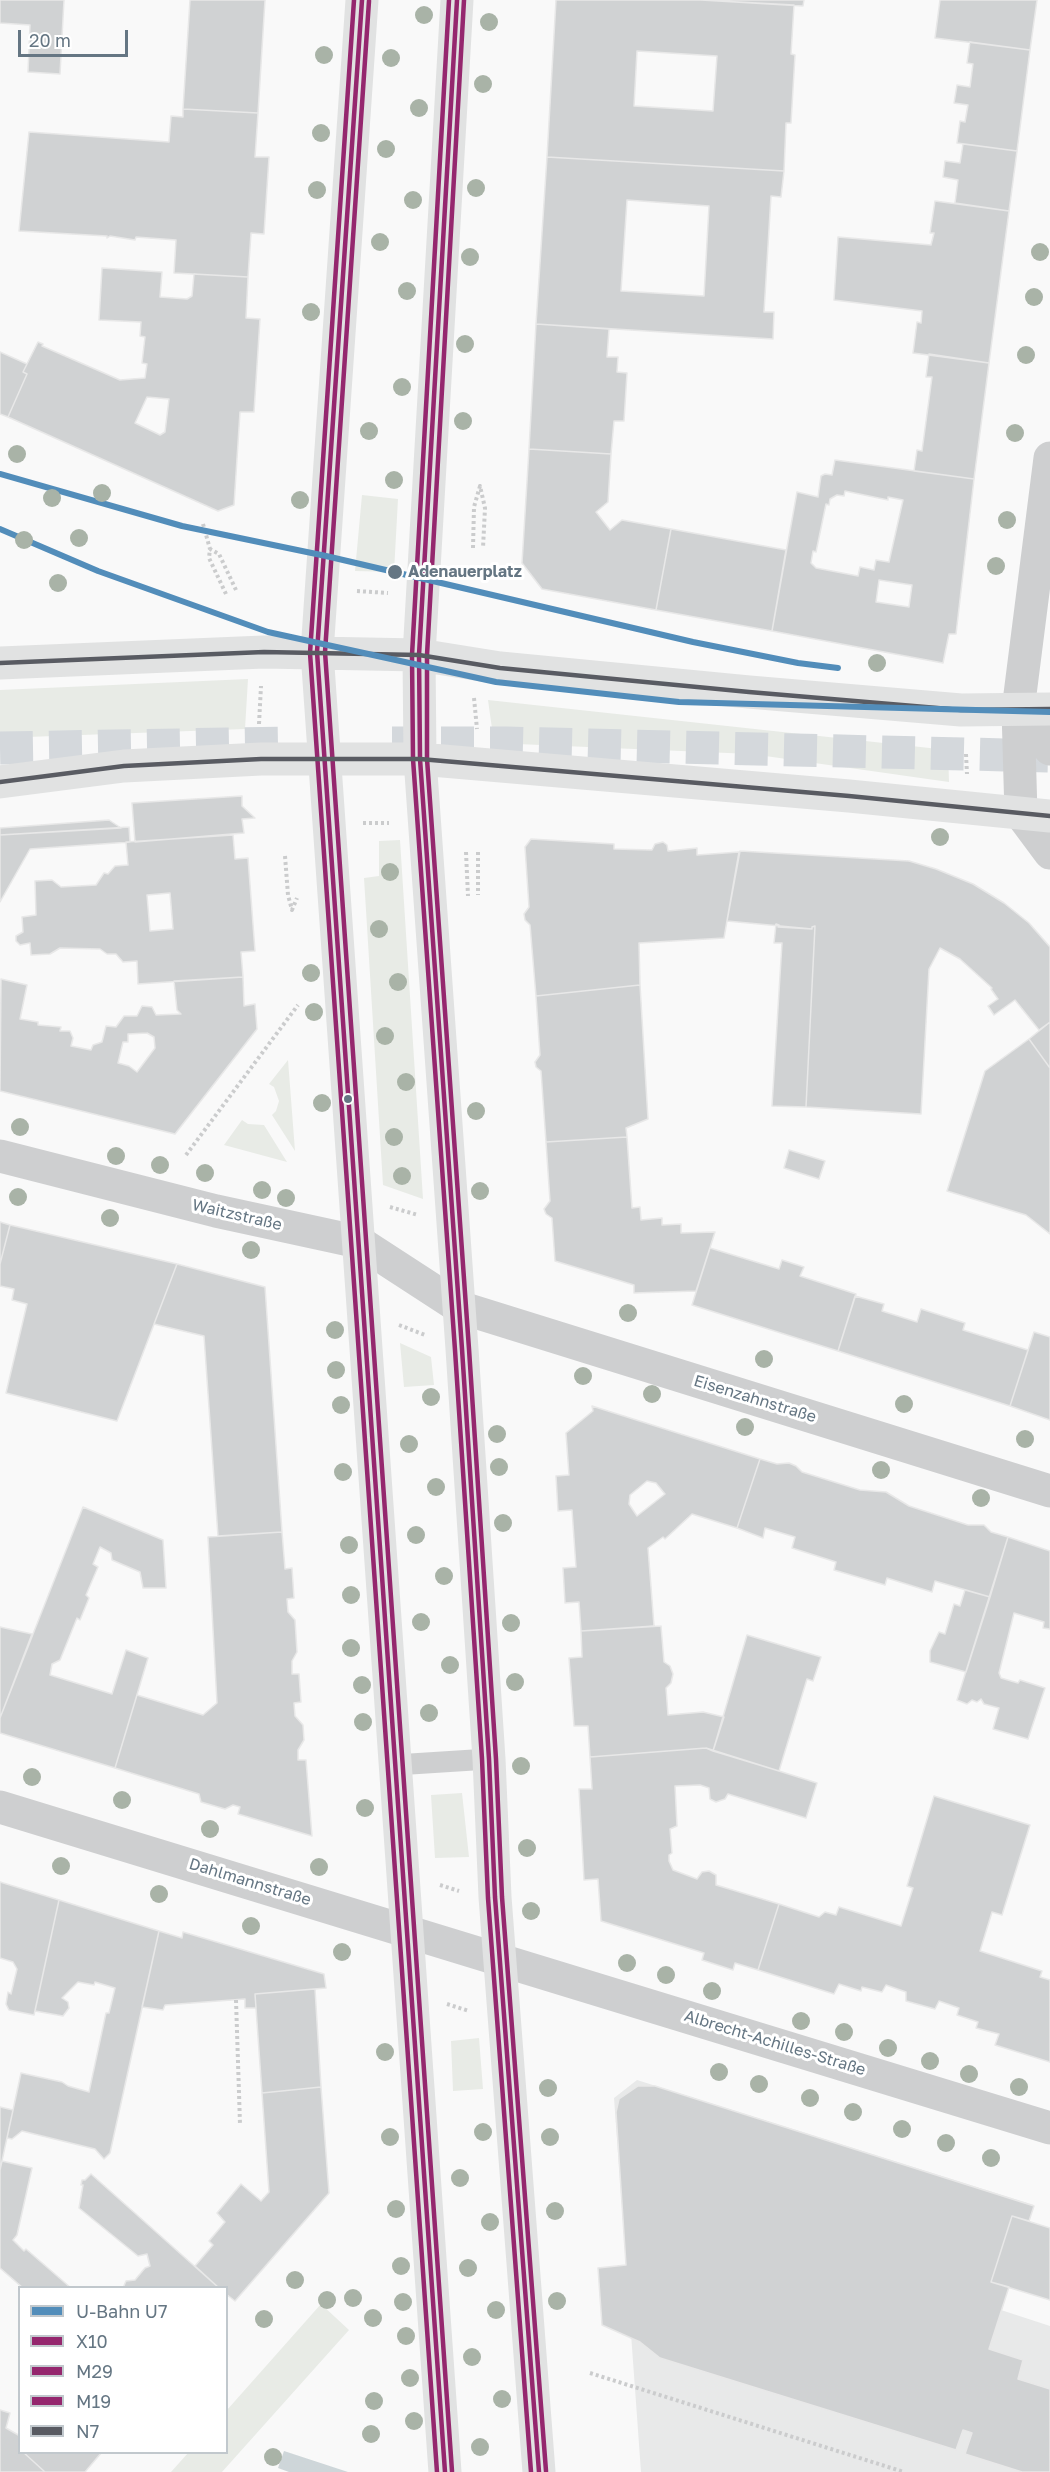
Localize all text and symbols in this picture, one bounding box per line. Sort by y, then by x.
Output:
scale bar [21,18,130,56]
text: 20 m [29,29,71,51]
place label: Adenauerplatz [408,562,522,582]
marker: Adenauerplatz [386,563,404,581]
unlabelled marker [342,1093,354,1105]
street label: Waitzstraße [190,1195,284,1235]
street label: Eisenzahnstraße [691,1371,819,1427]
street label: Dahlmannstraße [187,1854,313,1910]
street label: Albrecht-Achilles-Straße [682,2006,868,2080]
legend [18,2286,228,2454]
text: U-Bahn U7 [76,2300,168,2322]
text: X10 [76,2330,108,2352]
text: M29 [76,2360,113,2382]
text: M19 [76,2390,111,2412]
text: N7 [76,2420,99,2442]

